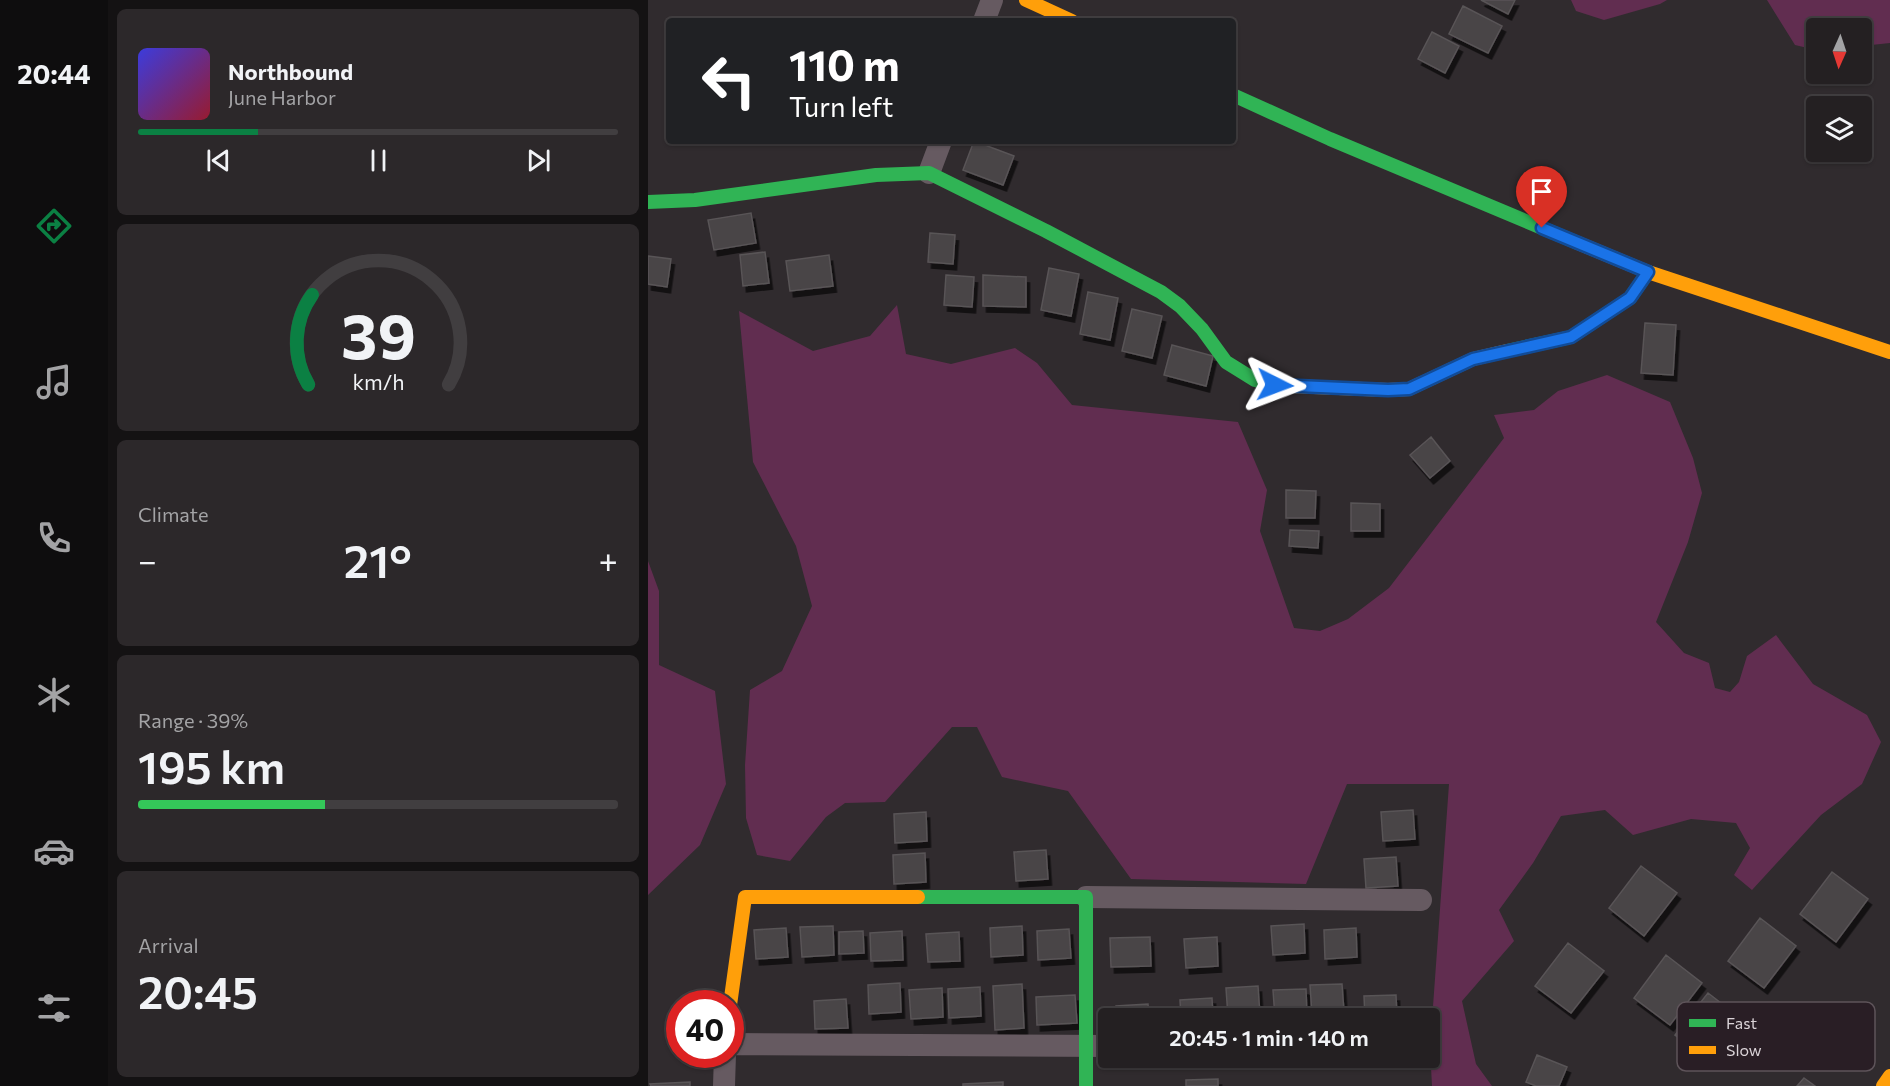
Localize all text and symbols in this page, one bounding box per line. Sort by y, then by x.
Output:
north arrow [1806,18,1872,84]
map controls [1806,18,1872,162]
text: 110 m [789,38,900,90]
icon: left [690,42,768,120]
text: 20:44 [17,57,91,90]
text: Northbound [228,58,353,85]
text: June Harbor [228,85,336,109]
text: Turn left [789,90,893,123]
button: layers [1806,96,1872,162]
icon: previous [202,144,235,177]
icon: pause [362,144,395,177]
icon: next [522,144,555,177]
pin [1516,166,1567,228]
icon: arrive [1525,175,1558,208]
icon: directions [33,205,75,247]
text: 39 [341,296,415,372]
position arrow [1243,353,1307,417]
icon: music [33,361,75,403]
text: km/h [352,368,404,394]
text: Climate [138,502,208,526]
icon: phone [33,517,75,559]
text: 21° [344,532,412,587]
text: − [138,539,157,580]
text: + [599,539,618,580]
icon: climate [33,674,75,716]
text: Range · 39% [138,708,248,732]
text: 195 km [138,738,285,793]
icon: car [33,830,75,872]
text: Arrival [138,933,199,957]
text: 20:45 [138,963,258,1018]
icon: filters [33,987,75,1029]
speed limit sign: 40 [666,990,744,1068]
legend [1677,1002,1875,1071]
text: Fast [1726,1013,1757,1032]
text: 20:45 · 1 min · 140 m [1169,1024,1369,1051]
text: Slow [1726,1040,1762,1059]

